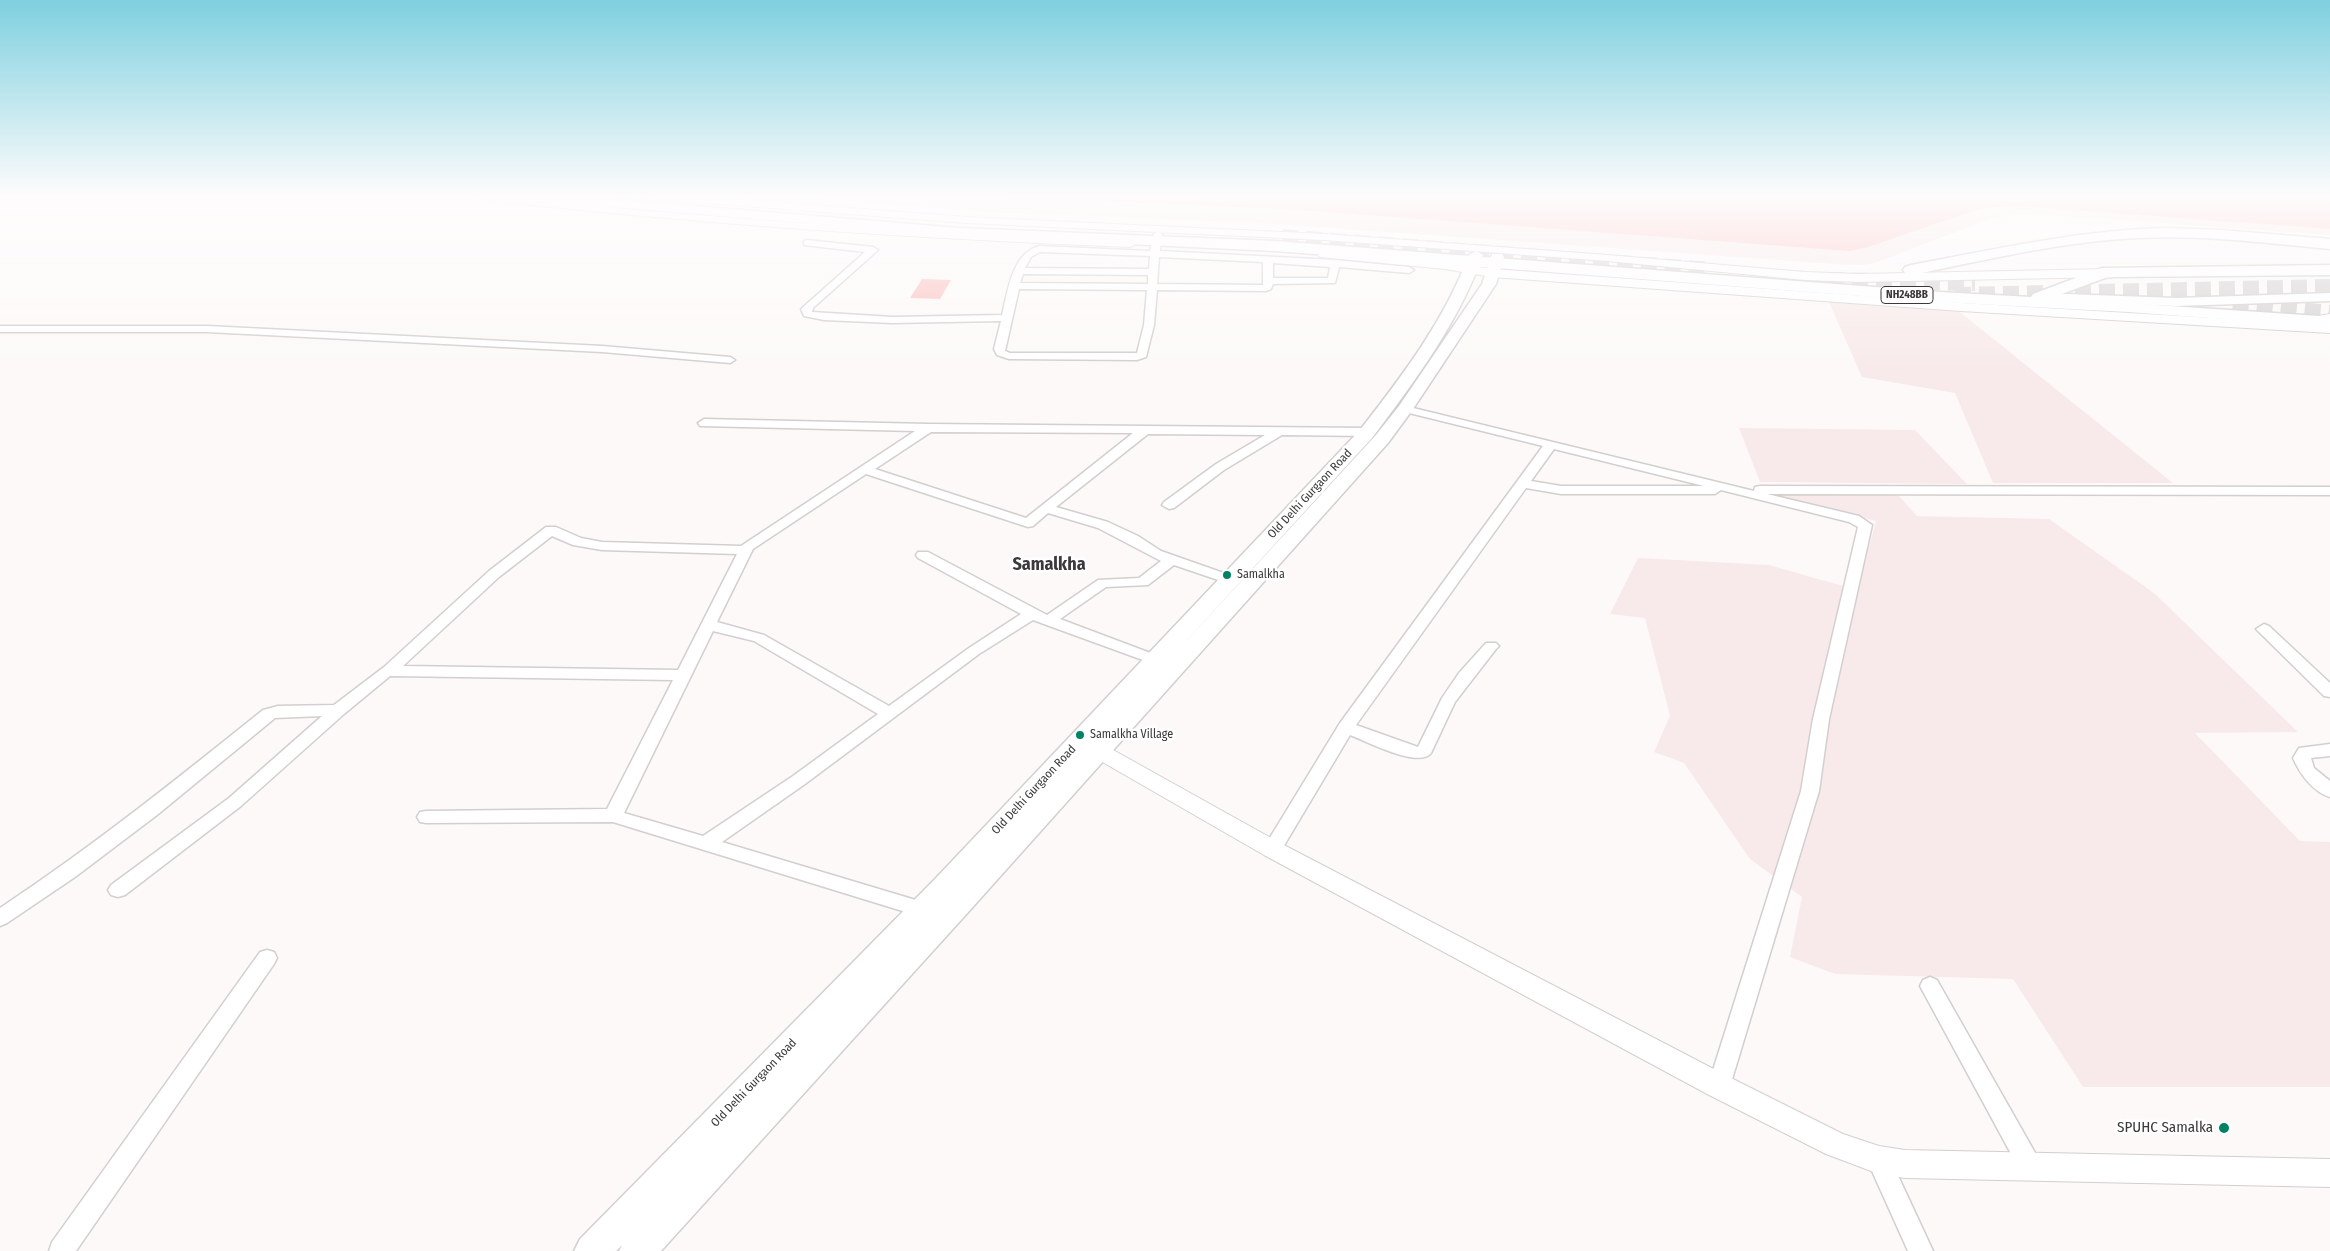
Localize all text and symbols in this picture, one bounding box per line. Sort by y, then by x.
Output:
road number: NH248BB [1881,286,1933,304]
street label: Old Delhi Gurgaon Road [1265,446,1355,542]
district label: Samalkha [1012,554,1086,576]
place label: Samalkha [1237,568,1285,582]
marker: Samalkha [1221,569,1233,581]
place label: Samalkha Village [1090,728,1173,742]
marker: Samalkha Village [1074,729,1086,741]
street label: Old Delhi Gurgaon Road [989,742,1079,838]
street label: Old Delhi Gurgaon Road [708,1036,800,1130]
place label: SPUHC Samalka [2117,1119,2213,1137]
marker: SPUHC Samalka [2217,1121,2231,1135]

